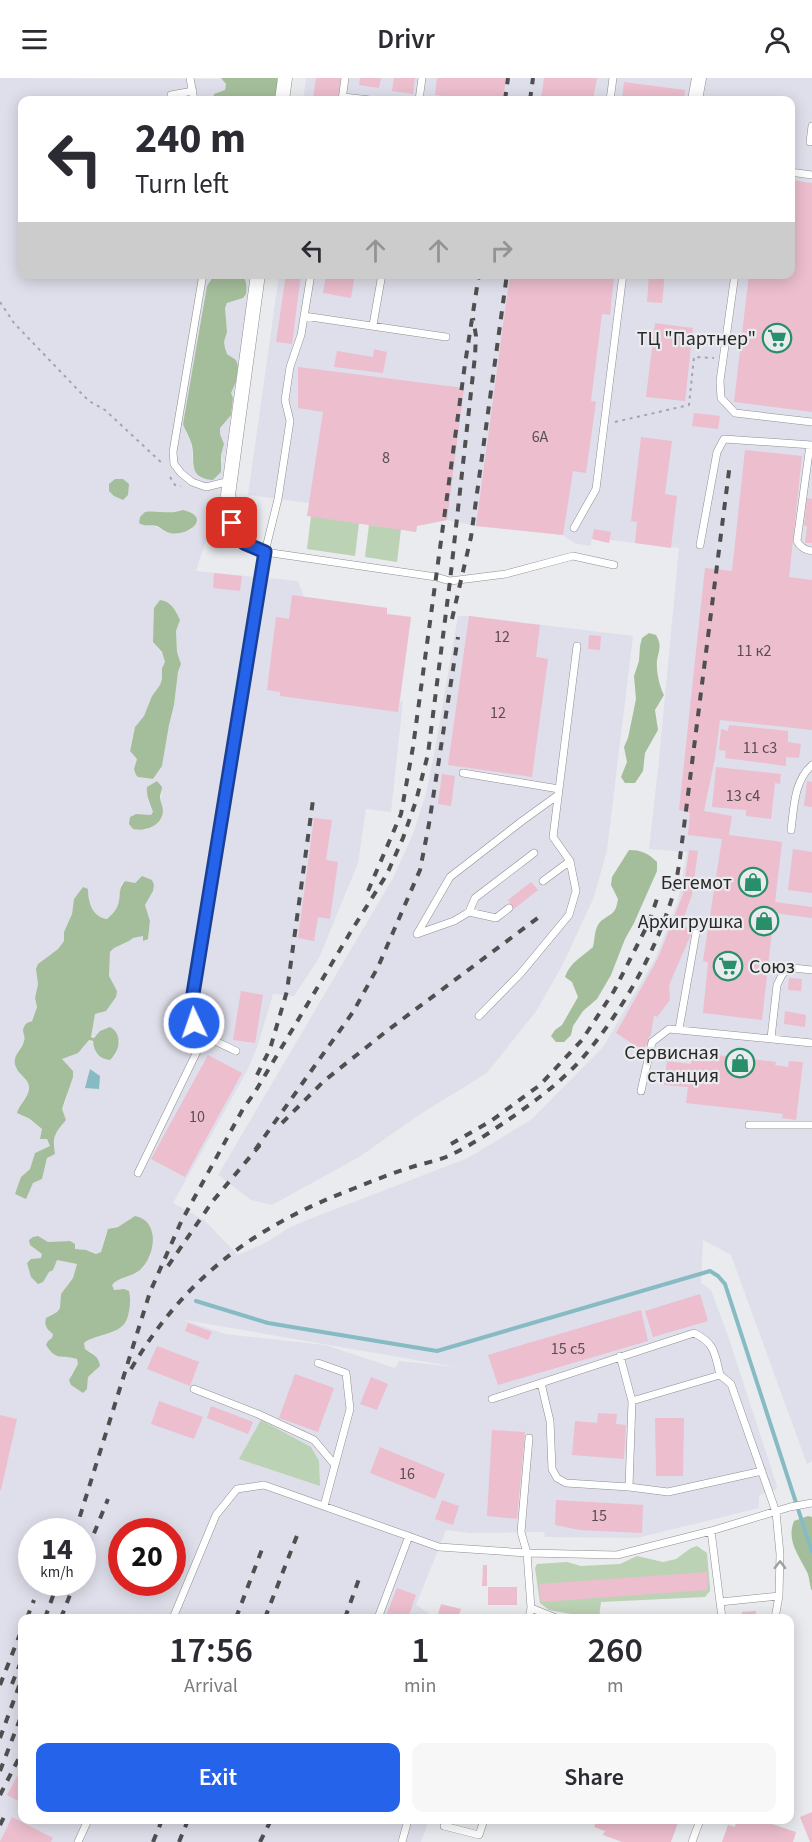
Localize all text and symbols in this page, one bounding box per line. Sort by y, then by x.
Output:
text: Drivr [377,20,435,59]
icon: menu [18,23,51,56]
icon: person [761,23,794,56]
text: 240 m [135,109,246,169]
icon: left [36,120,114,198]
text: Turn left [135,165,229,204]
icon: left [296,234,329,267]
icon: ahead [359,234,392,267]
icon: ahead [422,234,455,267]
icon: right [485,234,518,267]
supermarket icon: ТЦ "Партнер" [761,322,793,354]
place label: ТЦ "Партнер" [637,325,756,353]
house number: 6А [532,426,549,448]
house number: 8 [382,447,390,469]
pin [206,497,257,548]
icon: arrive [215,506,248,539]
house number: 12 [494,626,510,648]
house number: 11 к2 [737,640,772,662]
house number: 12 [490,702,506,724]
house number: 11 с3 [743,737,777,759]
house number: 13 с4 [726,785,760,807]
shop icon: Бегемот [737,866,769,898]
place label: Бегемот [661,869,732,897]
shop icon: Архигрушка [748,905,780,937]
place label: Архигрушка [638,908,743,936]
supermarket icon: Союз [712,950,744,982]
place label: Союз [749,953,795,981]
position arrow [162,991,226,1055]
place label: Сервисная станция [624,1039,719,1090]
shop icon: Сервисная станция [724,1047,756,1079]
house number: 10 [189,1106,205,1128]
house number: 15 с5 [551,1338,585,1360]
house number: 16 [399,1463,415,1485]
house number: 15 [591,1505,607,1527]
speed limit sign: 20 [108,1518,186,1596]
text: 14 [41,1528,73,1571]
one-way arrow [774,1561,786,1570]
text: km/h [40,1562,74,1583]
text: 17:56 [169,1625,253,1676]
text: 1 [411,1625,429,1676]
text: 260 [587,1625,643,1676]
text: Arrival [184,1672,238,1700]
text: min [404,1672,436,1700]
text: m [607,1672,623,1700]
button: Exit [36,1743,400,1812]
button: Share [412,1743,776,1812]

